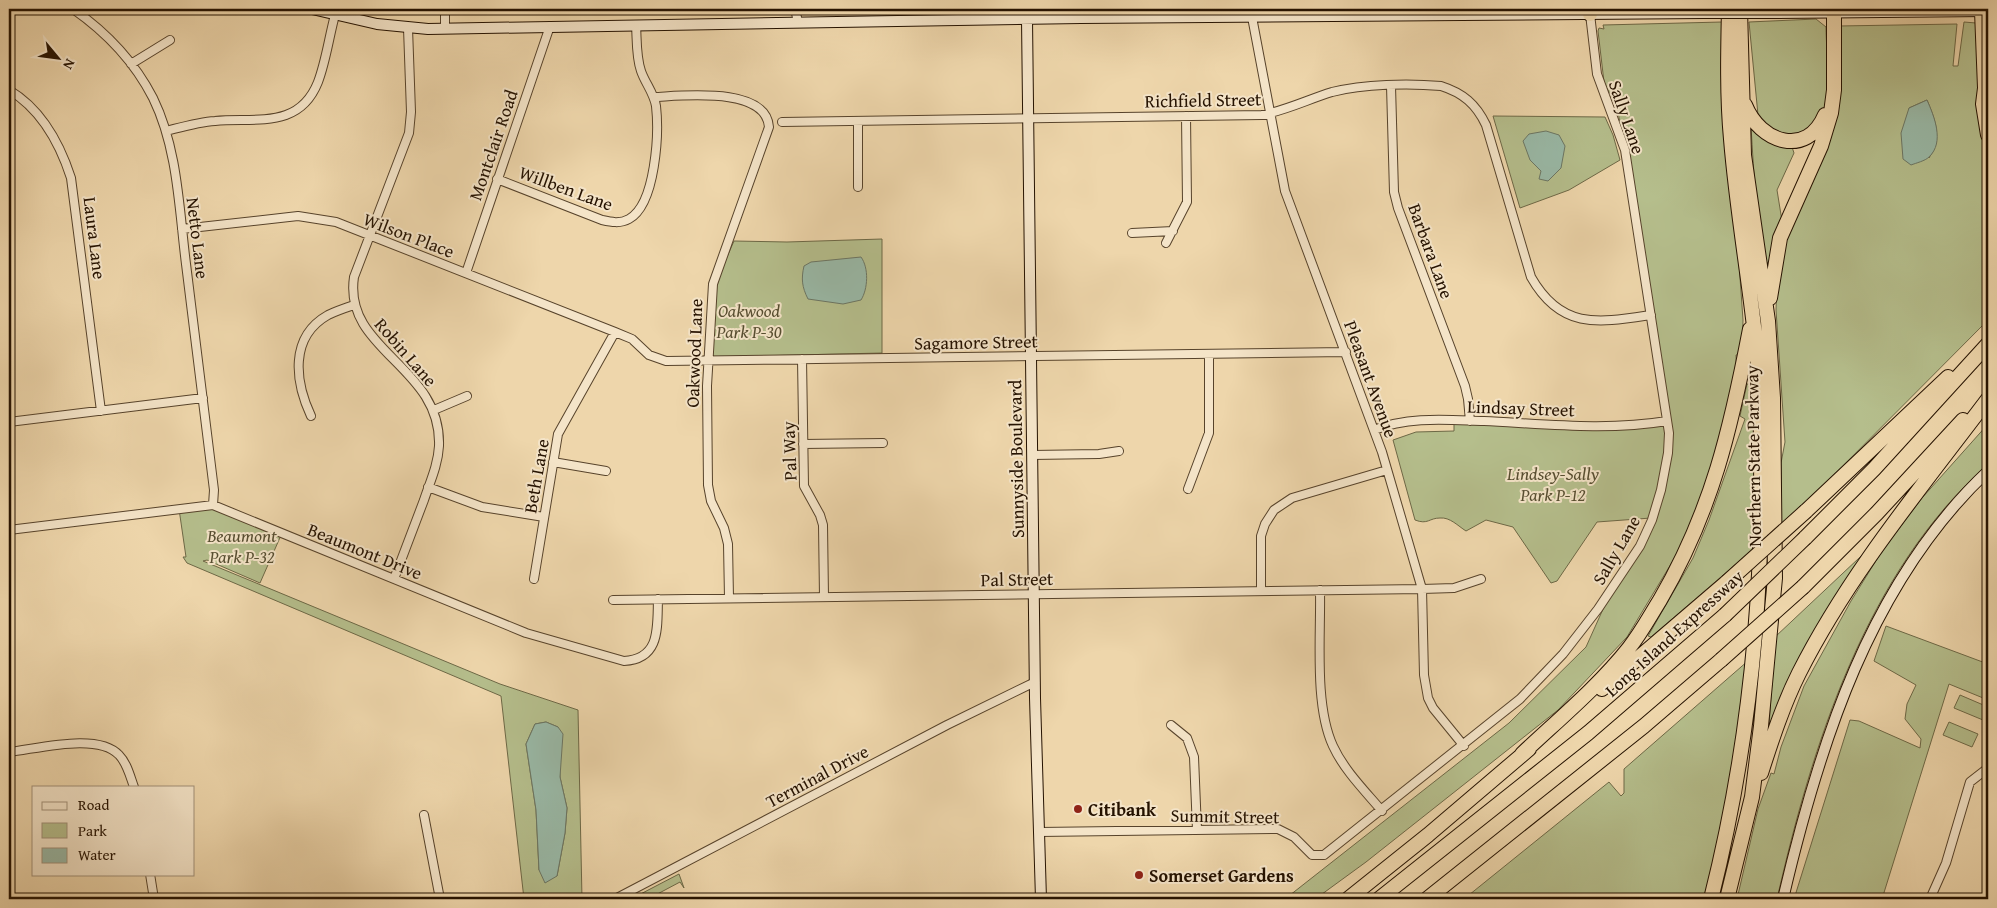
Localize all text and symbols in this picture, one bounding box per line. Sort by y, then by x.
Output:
north arrow [32,32,82,82]
text: N [58,55,80,74]
street label: Sally Lane [1602,77,1652,157]
street label: Richfield Street [1144,85,1262,115]
street label: Montclair Road [461,86,525,204]
street label: Willben Lane [515,159,617,217]
street label: Laura Lane [77,195,113,281]
street label: Netto Lane [180,196,216,280]
street label: Barbara Lane [1401,200,1461,302]
street label: Wilson Place [360,205,458,265]
park label: Oakwood Park P-30 [715,297,782,345]
street label: Oakwood Lane [679,298,709,408]
street label: Robin Lane [368,312,444,392]
street label: Pleasant Avenue [1337,317,1405,441]
street label: Sagamore Street [914,327,1039,357]
street label: Northern State Parkway [1738,365,1768,547]
street label: Sunnyside Boulevard [1001,379,1031,538]
street label: Lindsay Street [1467,393,1576,423]
street label: Pal Way [774,421,804,481]
street label: Beth Lane [516,437,556,515]
park label: Lindsey-Sally Park P-12 [1506,460,1600,508]
street label: Sally Lane [1585,510,1647,590]
street label: Beaumont Drive [304,516,426,586]
park label: Beaumont Park P-32 [206,522,277,570]
street label: Long Island Expressway [1599,563,1749,703]
street label: Pal Street [980,565,1054,593]
street label: Terminal Drive [761,738,873,814]
legend [32,786,195,876]
text: Road [78,794,109,815]
place label: Citibank [1088,796,1157,823]
street label: Summit Street [1170,802,1280,830]
marker: Citibank [1072,803,1084,815]
text: Park [78,820,107,841]
text: Water [78,844,116,865]
place label: Somerset Gardens [1149,862,1294,889]
marker: Somerset Gardens [1133,869,1145,881]

